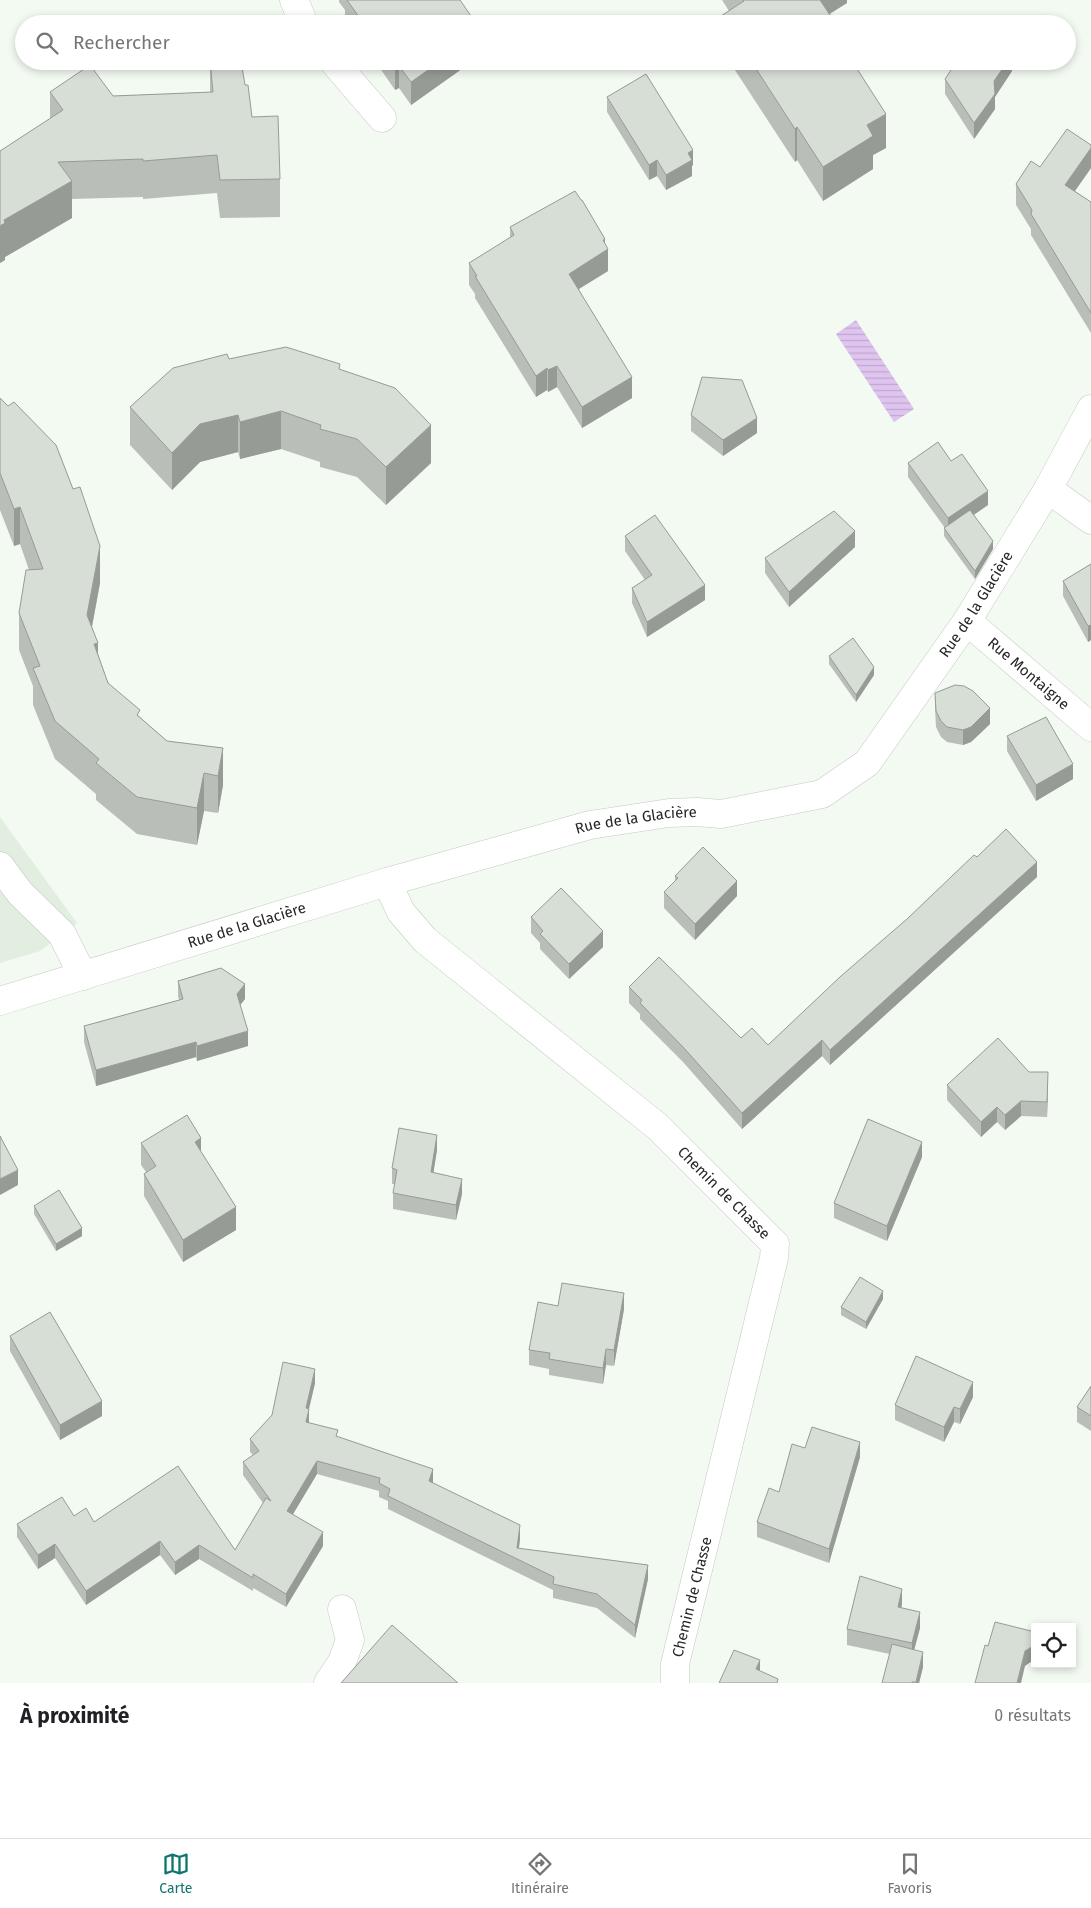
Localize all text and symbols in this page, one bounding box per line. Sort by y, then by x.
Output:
search box [15,15,1076,70]
icon: search [33,29,61,57]
text: Rechercher [73,31,170,54]
street label: Rue de la Glacière [935,548,1017,661]
street label: Rue Montaigne [984,634,1073,714]
street label: Rue de la Glacière [573,803,697,838]
street label: Rue de la Glacière [185,899,308,952]
street label: Chemin de Chasse [674,1143,774,1243]
street label: Chemin de Chasse [668,1535,716,1659]
map controls [1031,1623,1076,1668]
button: locate [1031,1623,1076,1668]
text: À proximité [20,1703,129,1729]
text: 0 résultats [994,1706,1071,1725]
tab: Carte [159,1850,192,1897]
tab: Itinéraire [511,1850,569,1897]
tab: Favoris [887,1850,932,1897]

